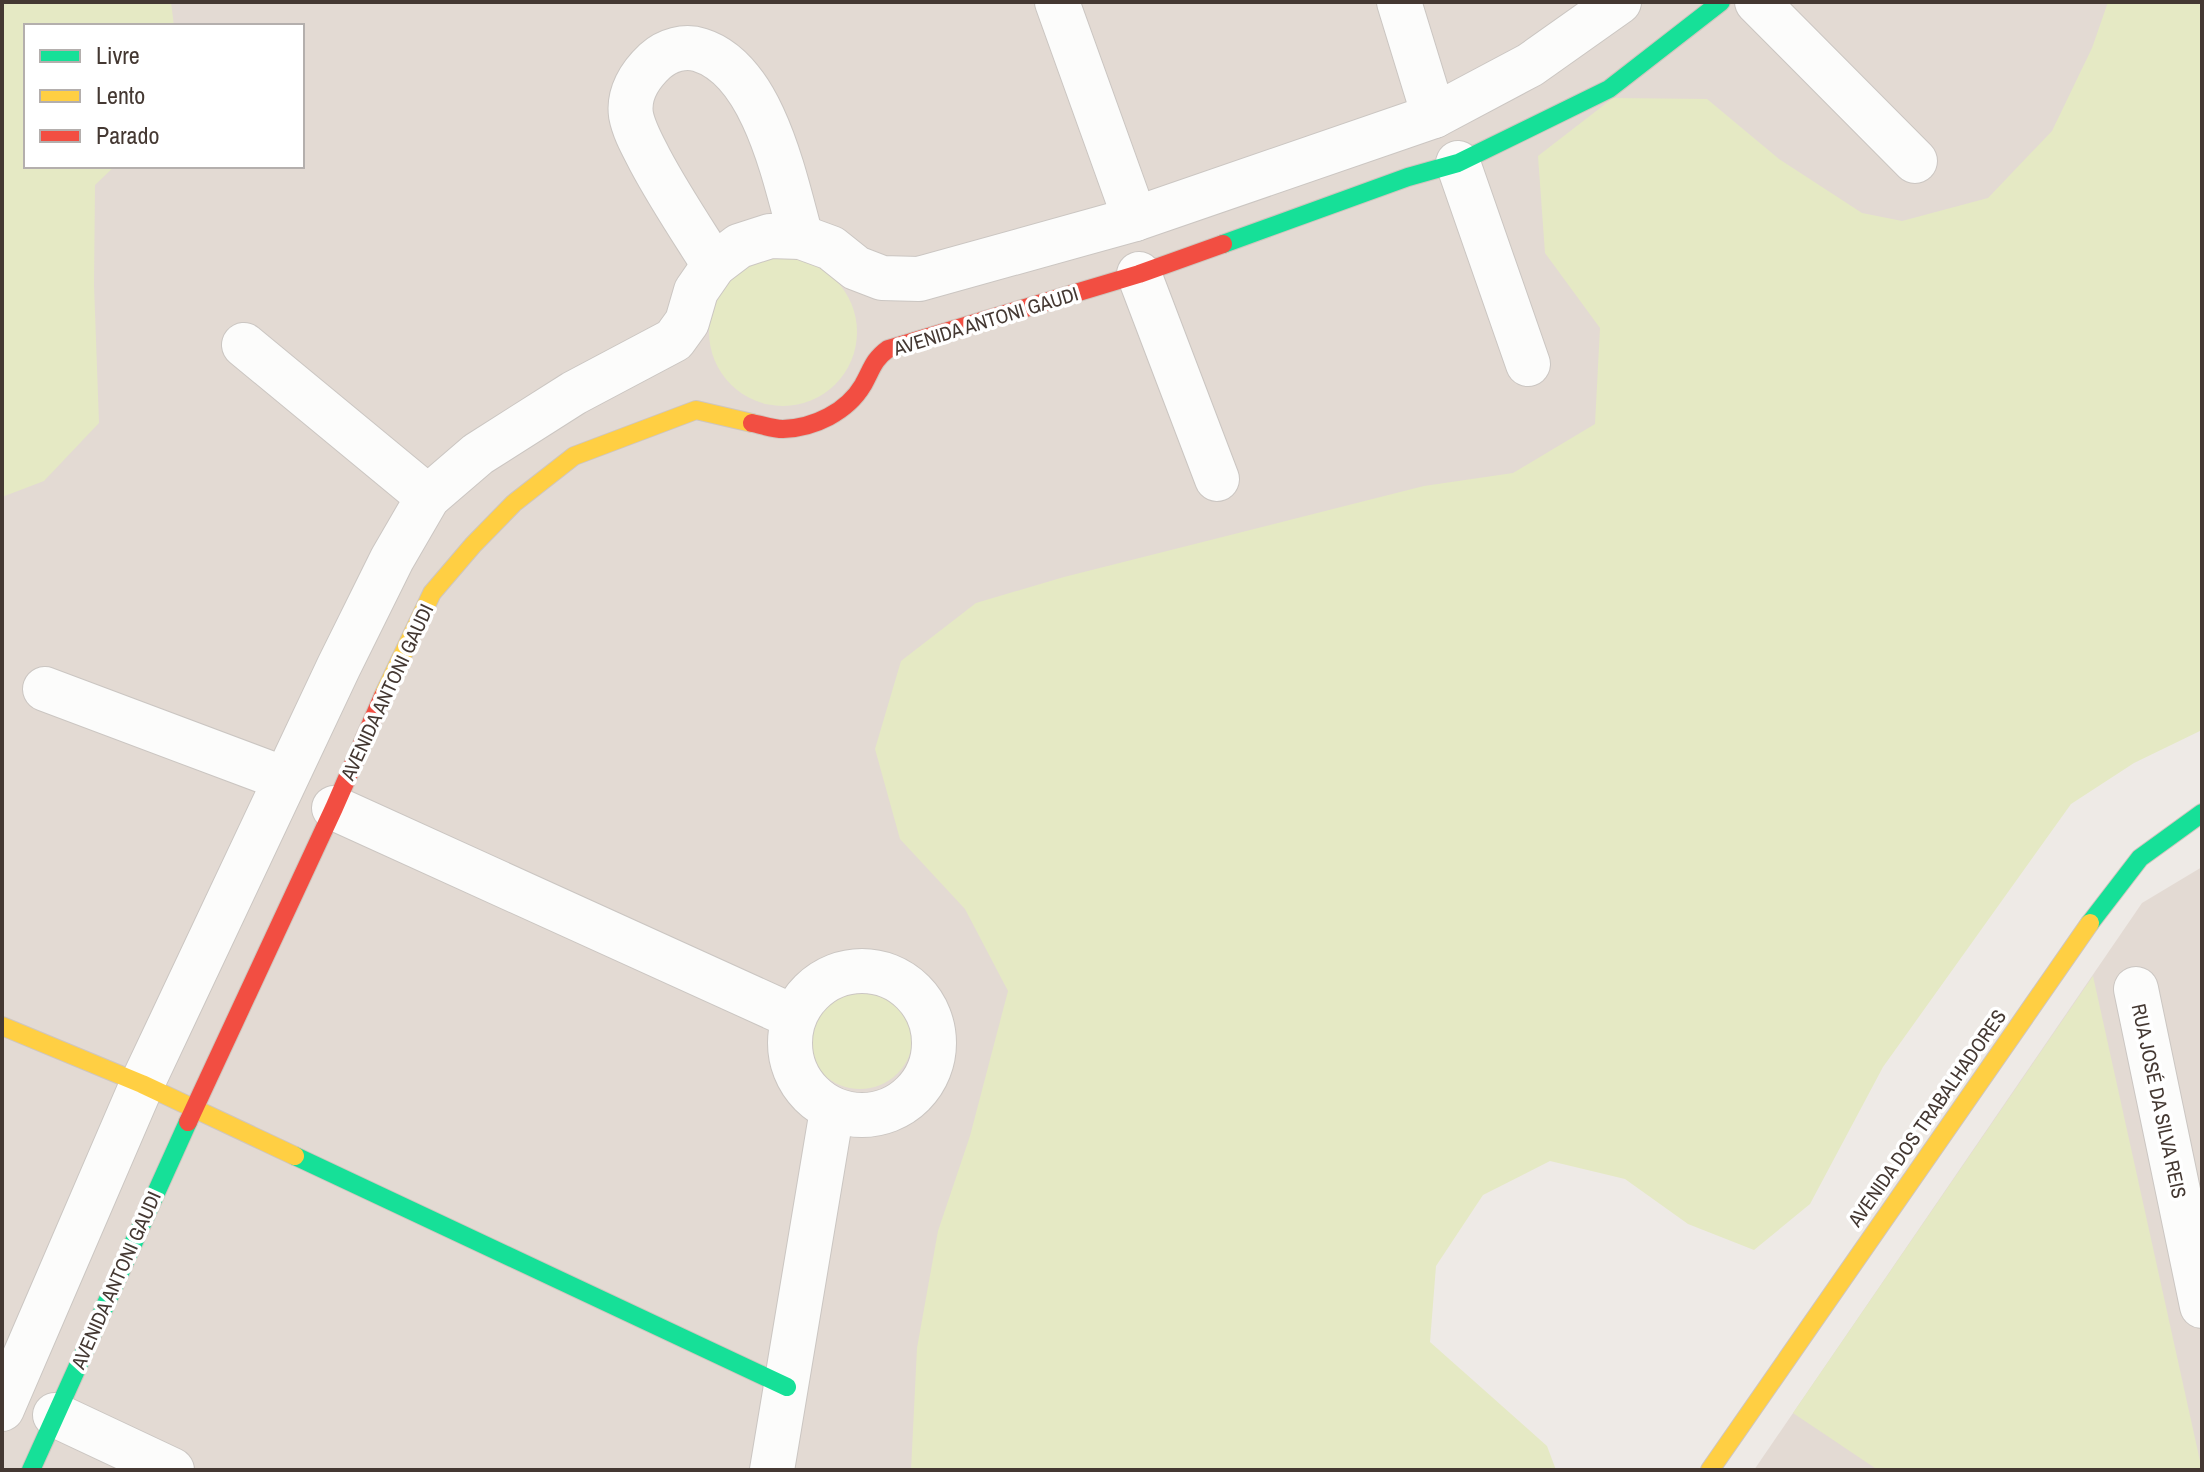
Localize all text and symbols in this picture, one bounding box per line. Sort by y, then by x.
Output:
legend [24,24,304,168]
text: Livre [96,39,140,71]
text: Lento [96,79,145,111]
text: Parado [96,119,159,151]
street label: AVENIDA ANTONI GAUDI [889,280,1081,362]
street label: AVENIDA ANTONI GAUDI [333,599,439,785]
street label: RUA JOSÉ DA SILVA REIS [2126,1001,2193,1201]
street label: AVENIDA DOS TRABALHADORES [1841,1004,2012,1232]
street label: AVENIDA ANTONI GAUDI [64,1187,167,1374]

